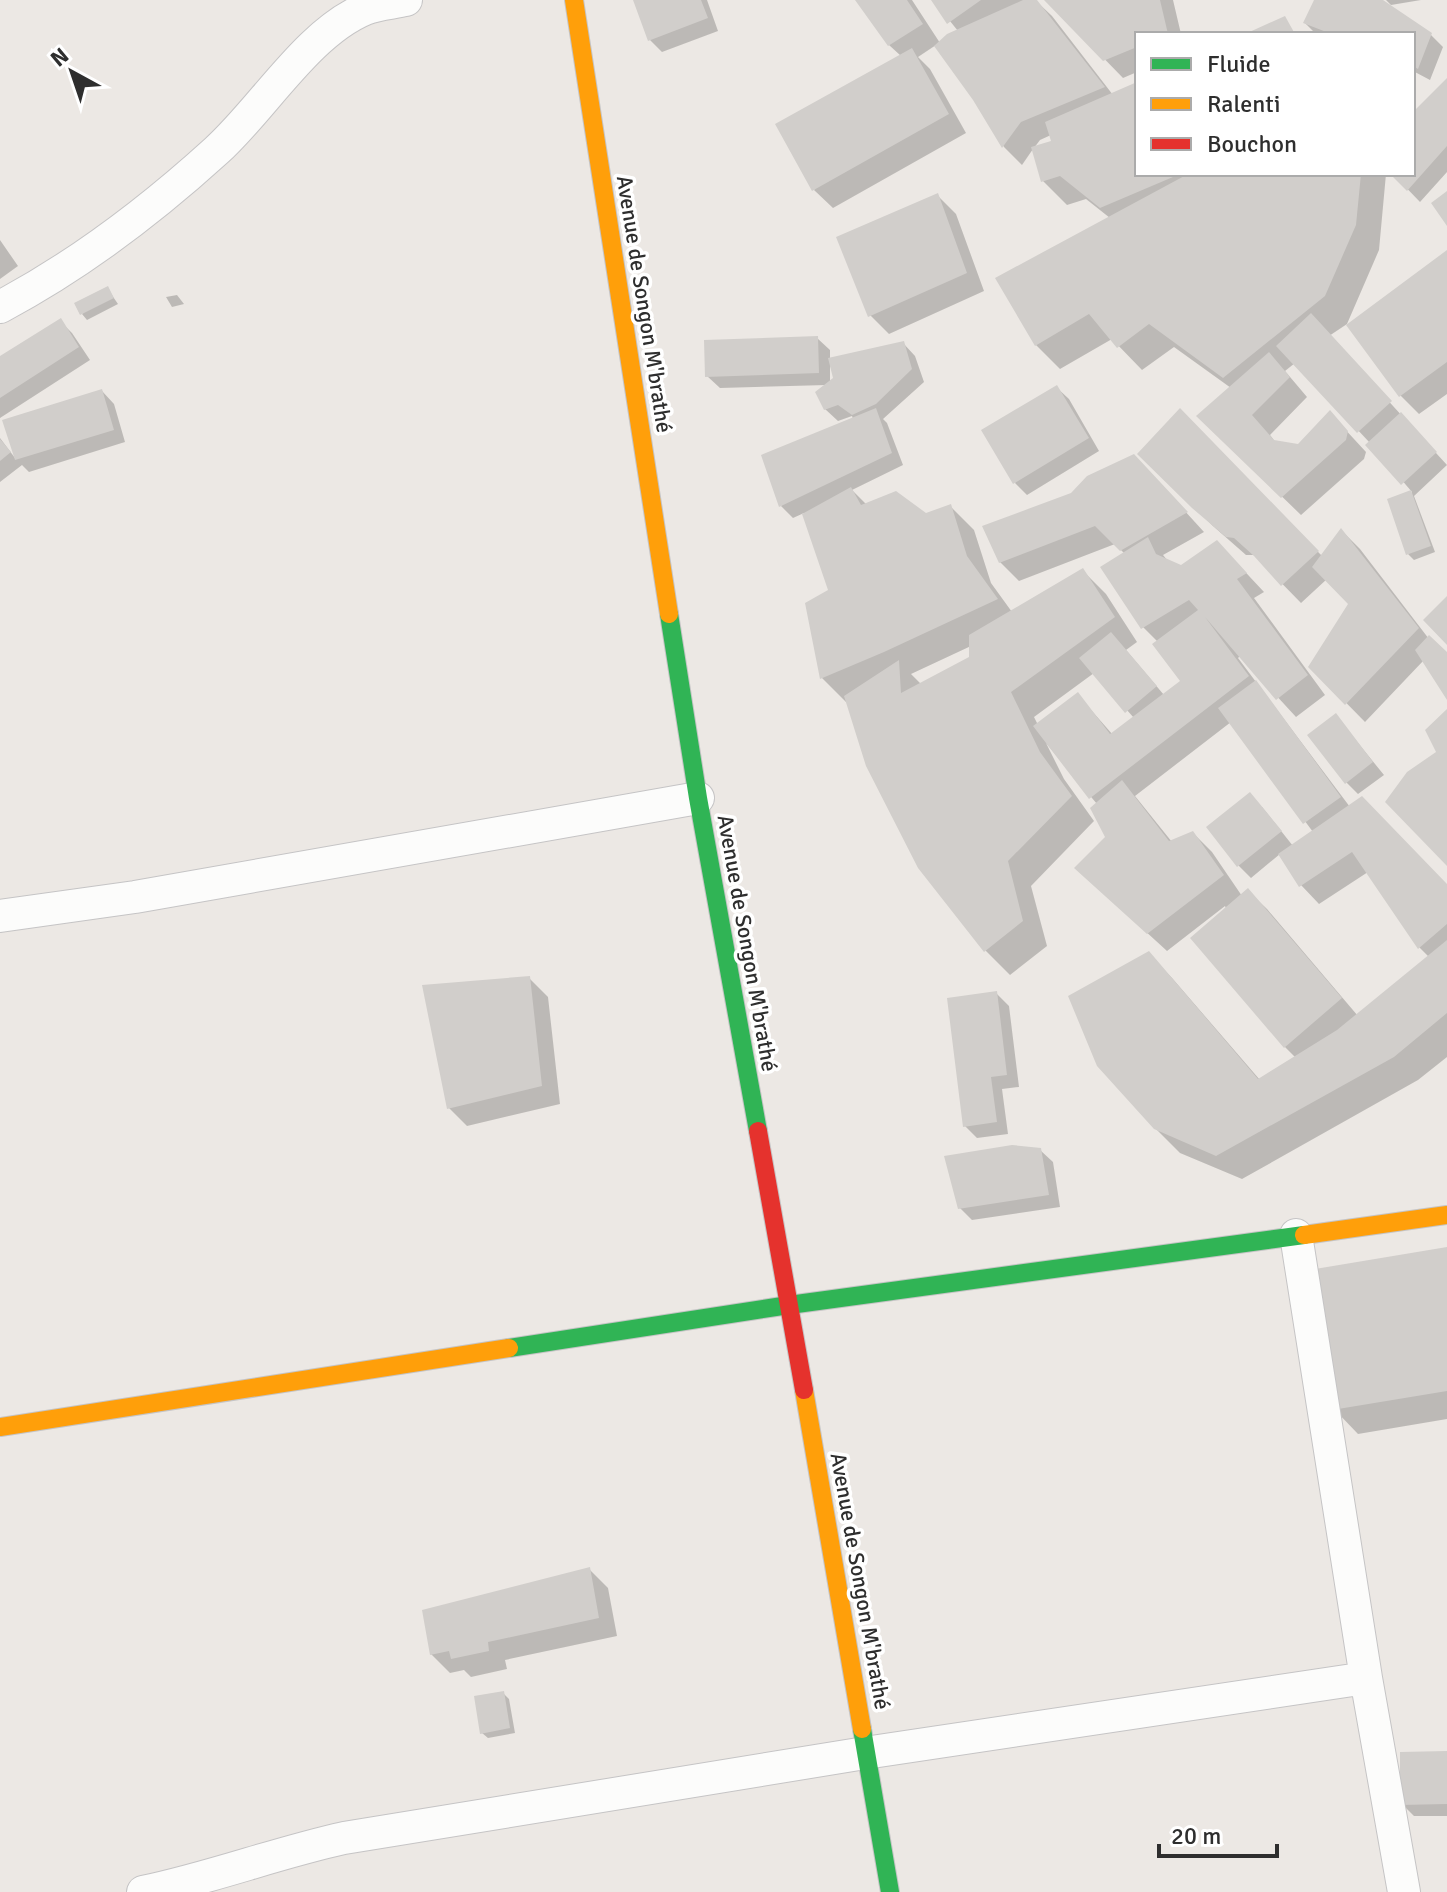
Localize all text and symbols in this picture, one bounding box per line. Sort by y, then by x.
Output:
north arrow [32,32,112,112]
legend [1135,32,1415,176]
text: N [45,42,74,72]
text: Fluide [1207,49,1271,79]
text: Ralenti [1207,89,1280,119]
text: Bouchon [1207,129,1297,159]
street label: Avenue de Songon M'brathé [611,173,678,435]
street label: Avenue de Songon M'brathé [712,813,783,1074]
street label: Avenue de Songon M'brathé [825,1451,896,1712]
scale bar [1159,1808,1277,1858]
text: 20 m [1171,1821,1221,1851]

